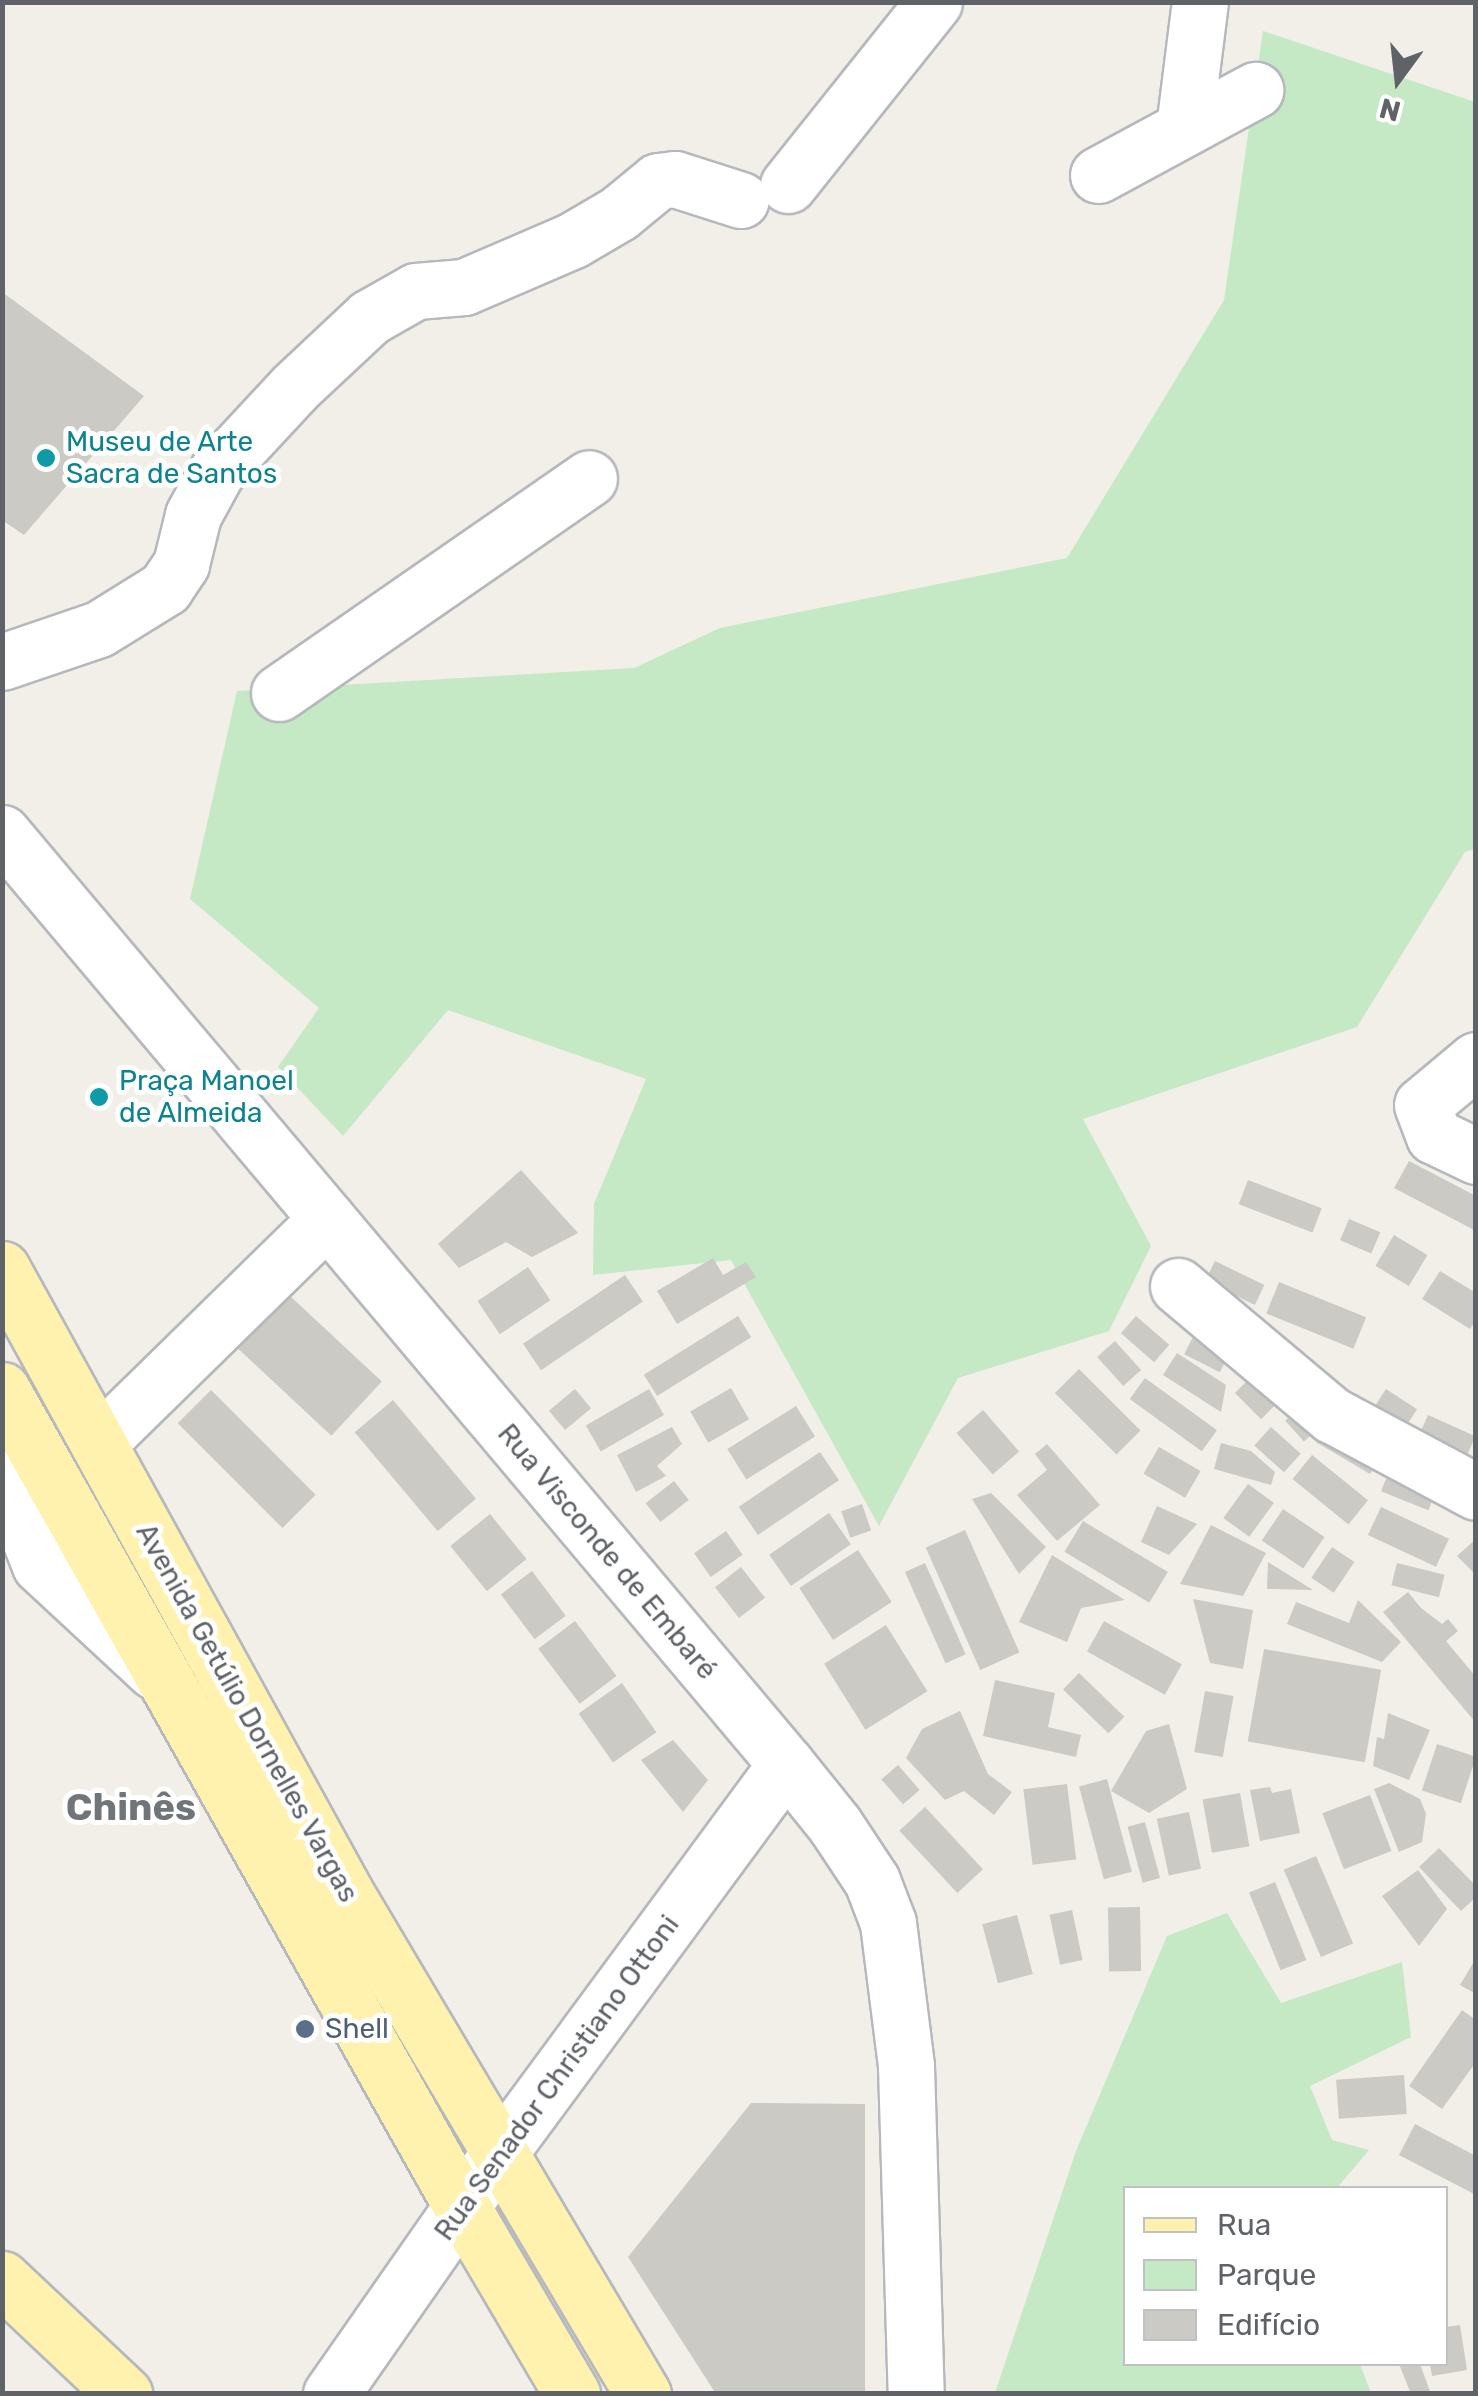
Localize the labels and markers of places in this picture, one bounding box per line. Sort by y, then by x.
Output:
place label: Museu de Arte Sacra de Santos [66,425,277,491]
marker: Museu de Arte Sacra de Santos [35,447,57,469]
place label: Praça Manoel de Almeida [119,1064,294,1130]
marker: Praça Manoel de Almeida [88,1086,110,1108]
place label: Shell [325,2012,389,2046]
marker: Shell [294,2018,316,2040]

